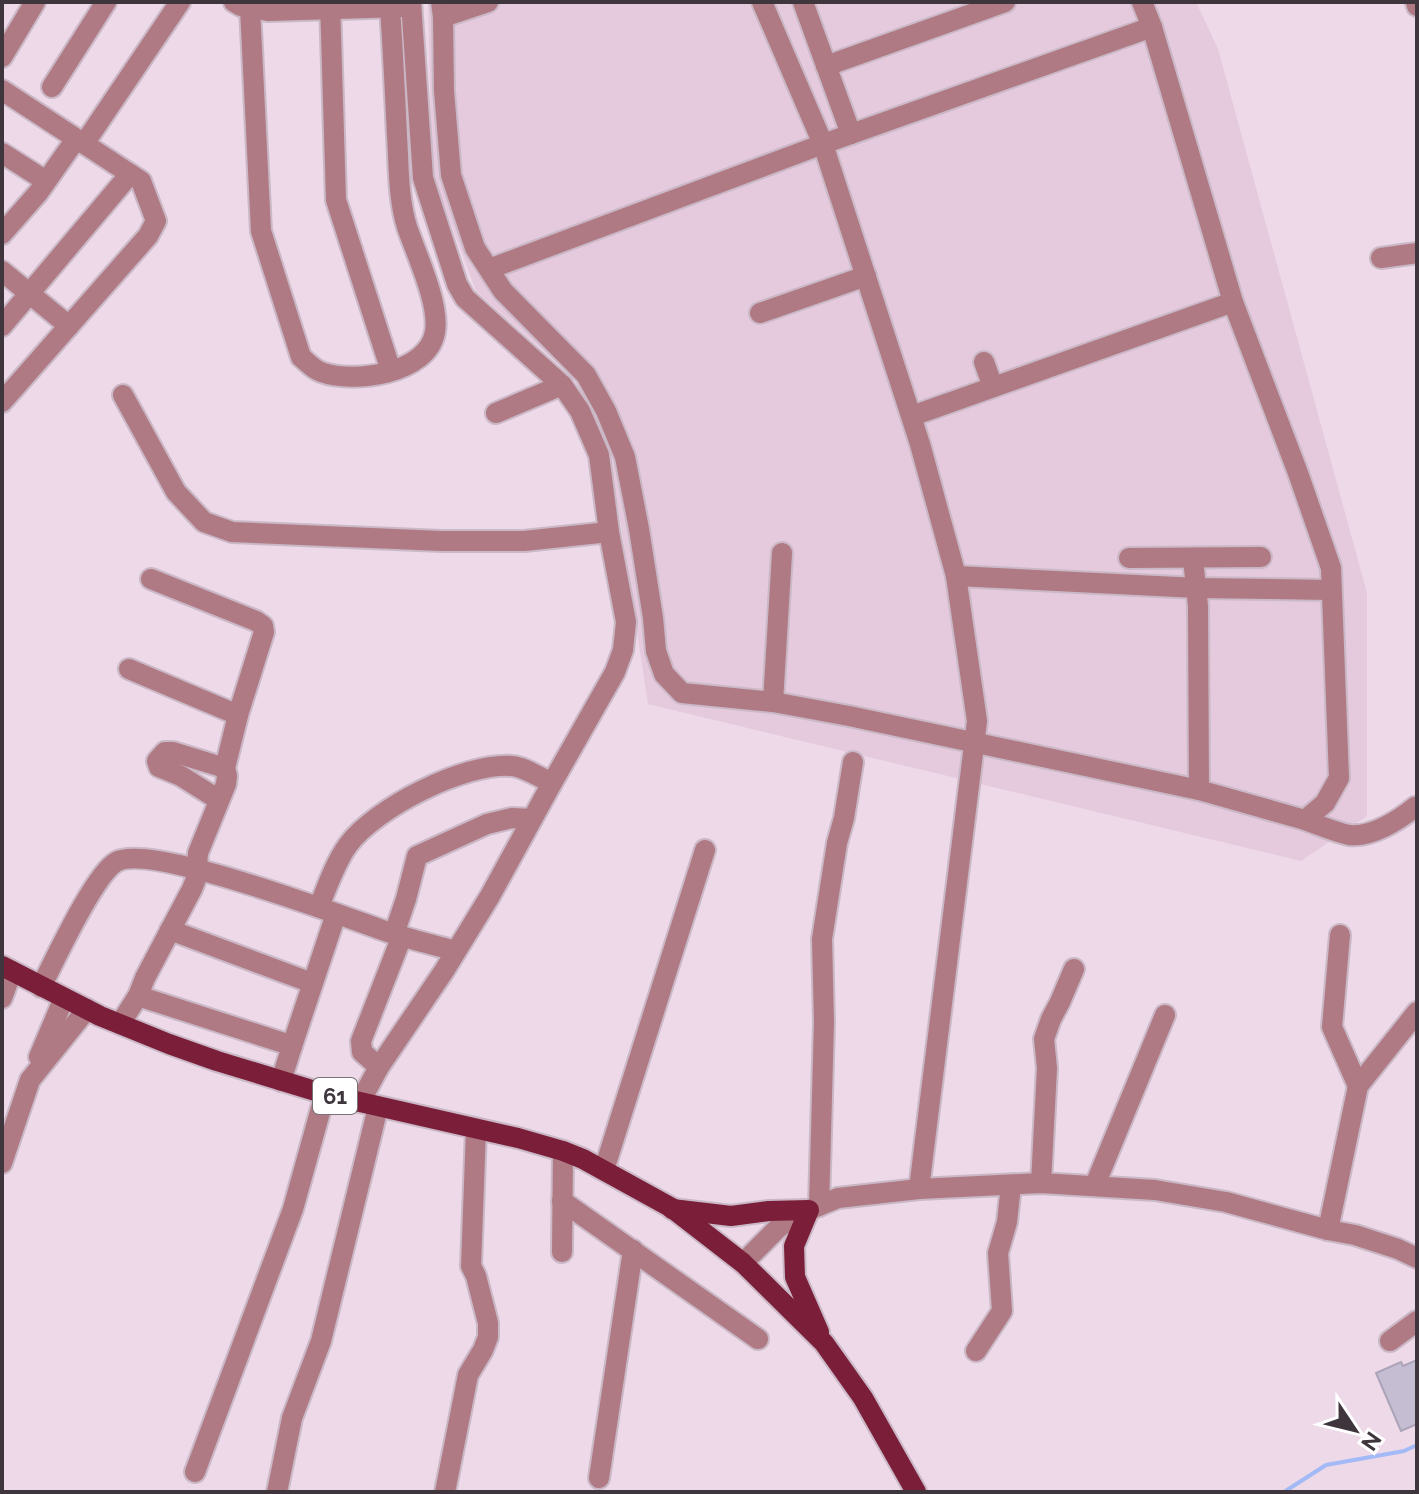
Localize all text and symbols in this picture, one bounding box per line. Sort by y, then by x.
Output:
road number: 61 [313,1078,357,1114]
north arrow [1315,1390,1395,1470]
text: N [1356,1427,1387,1456]

